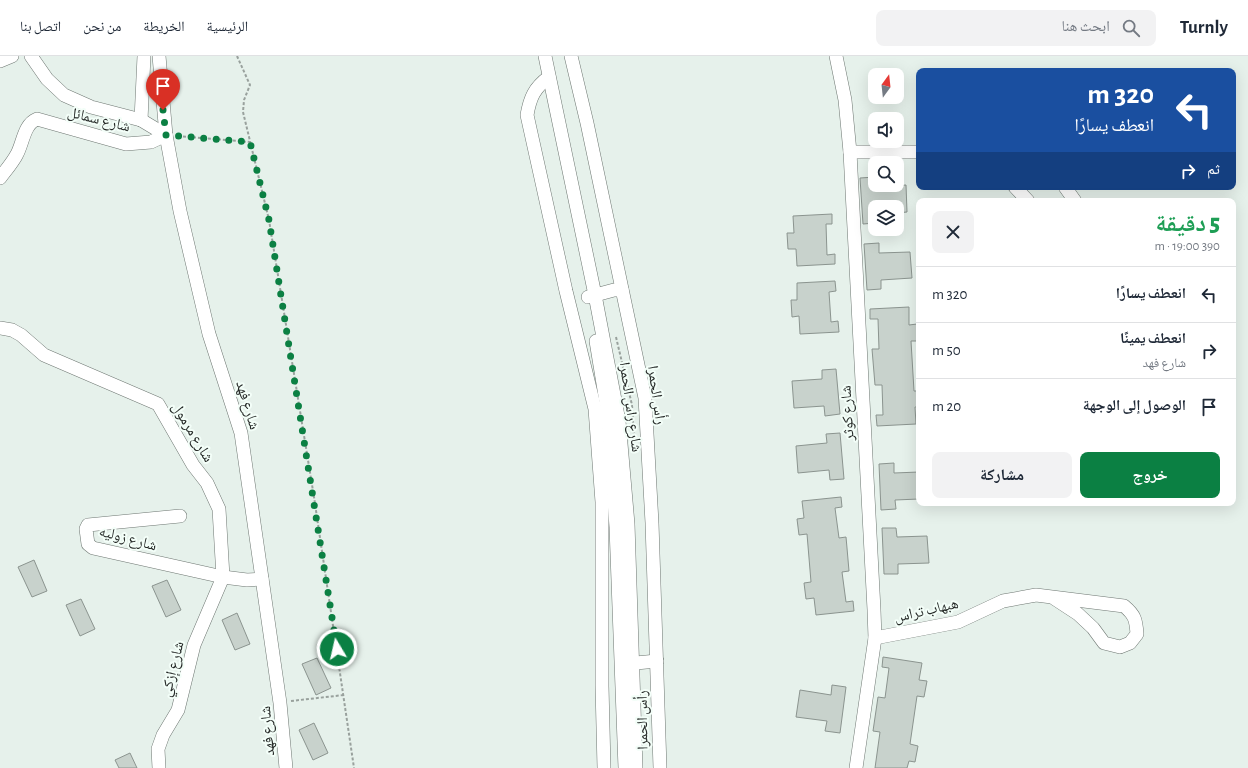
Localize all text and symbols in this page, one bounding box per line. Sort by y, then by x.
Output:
search box [876,10,1156,46]
icon: search [1120,17,1142,39]
text: Turnly [1180,18,1228,37]
text: ابحث هنا [1062,19,1110,34]
text: اتصل بنا [20,20,61,34]
text: من نحن [83,20,121,34]
text: الخريطة [143,20,185,34]
text: الرئيسية [207,20,248,34]
north arrow [868,68,904,104]
map controls [868,68,904,236]
pin [146,69,180,110]
icon: arrive [152,75,174,97]
text: 320 m [1087,81,1154,109]
icon: left [1168,84,1220,136]
street label: شارع سمائل [66,104,132,136]
button: sound [868,112,904,148]
text: انعطف يسارًا [1074,117,1154,135]
button: search [868,156,904,192]
icon: right [1177,160,1199,182]
text: ثم [1207,162,1220,177]
button: layers [868,200,904,236]
button: close [932,211,974,253]
text: 5 دقيقة [1156,212,1220,236]
text: 390 m · 19:00 [1155,240,1220,253]
icon: left [1198,284,1220,306]
text: انعطف يسارًا [1116,286,1186,301]
text: 320 m [932,287,967,302]
text: انعطف يمينًا [1120,331,1186,346]
icon: right [1198,340,1220,362]
text: 50 m [932,343,961,358]
text: شارع فهد [1143,357,1186,370]
street label: شارع راس الحمرا [615,361,644,453]
street label: رأس الحمرا [643,364,670,426]
street label: شارع فهد [231,379,262,432]
street label: شارع كوثر [839,385,858,442]
icon: arrive [1198,396,1220,418]
text: الوصول إلى الوجهة [1083,398,1186,413]
text: 20 m [932,399,961,414]
street label: شارع مرمول [167,400,216,466]
button: مشاركة [932,452,1072,498]
button: خروج [1080,452,1220,498]
street label: شارع زوليه [97,524,159,555]
street label: هبهاب تراس [892,596,960,627]
position arrow [316,628,358,670]
street label: شارع إزكي [158,640,190,699]
street label: رأس الحمرا [633,690,653,750]
street label: شارع فهد [258,705,279,757]

